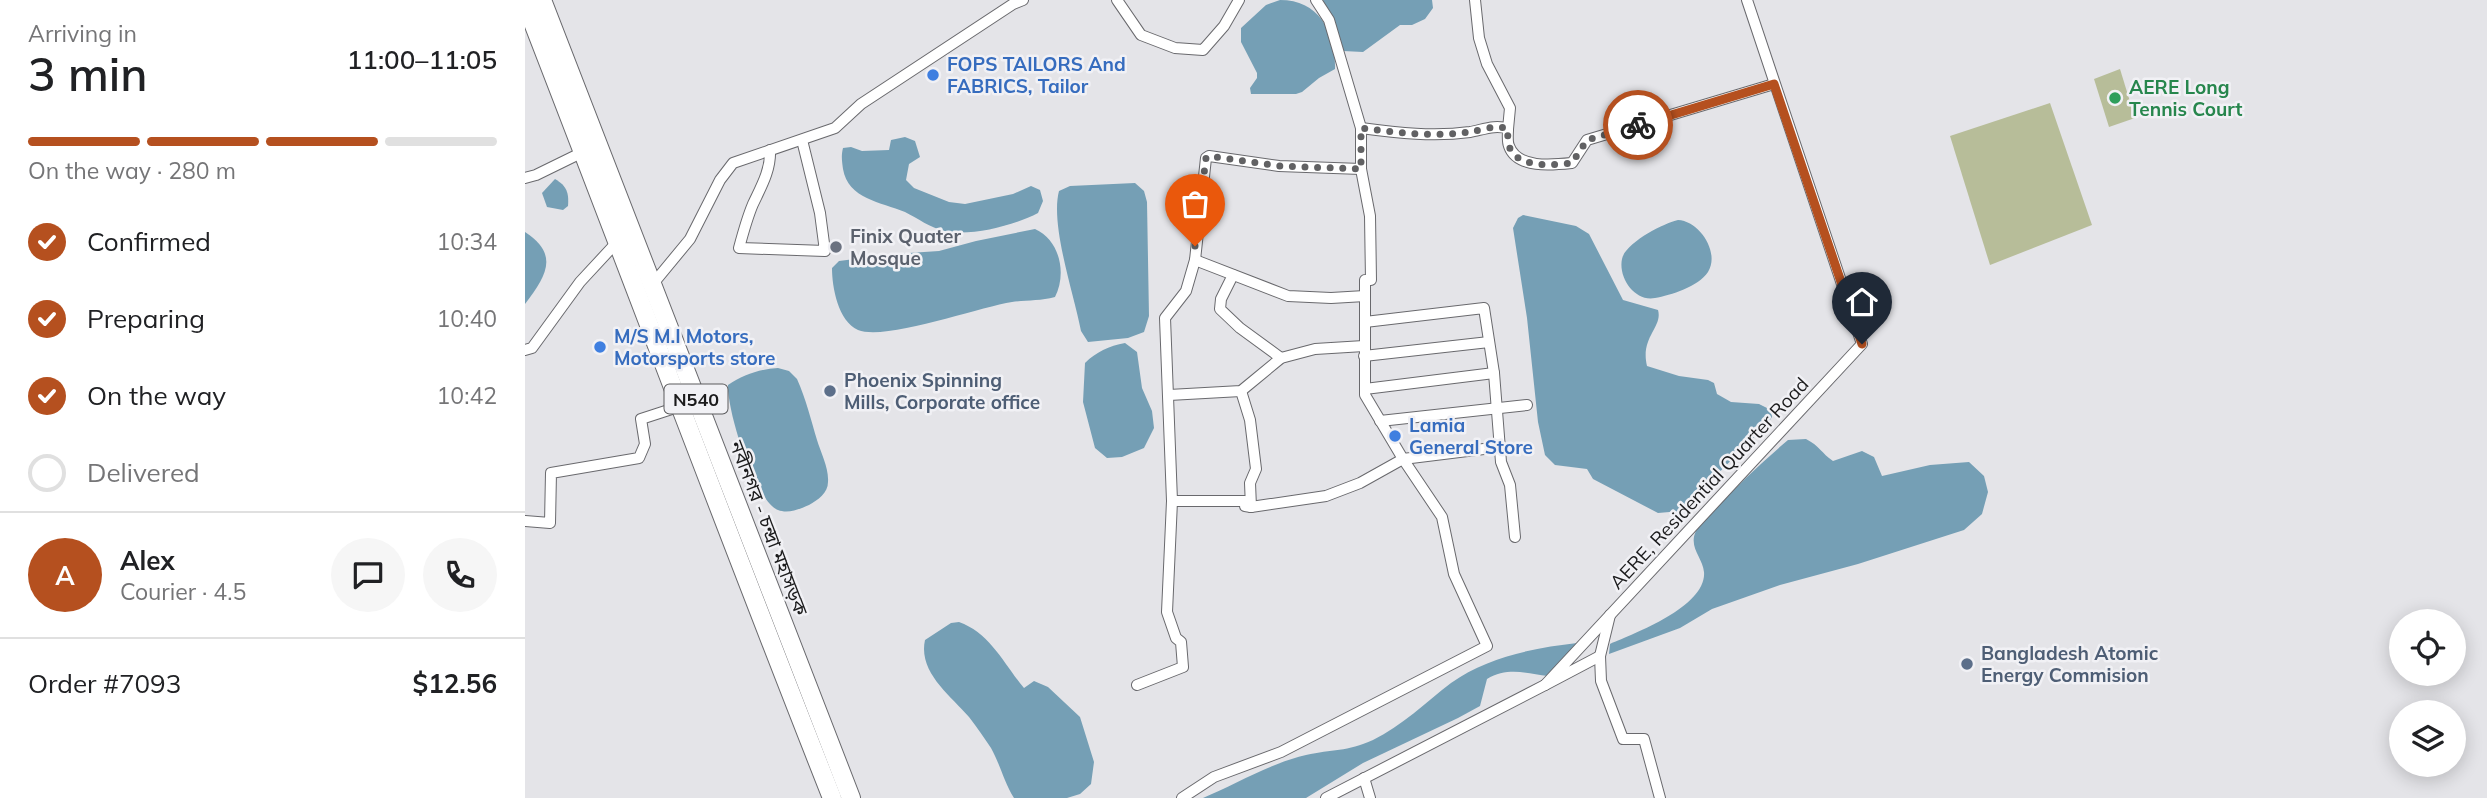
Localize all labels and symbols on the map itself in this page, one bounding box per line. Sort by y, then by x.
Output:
place label: FOPS TAILORS And FABRICS, Tailor [947,52,1126,98]
marker: FOPS TAILORS And FABRICS, Tailor [925,67,941,83]
place label: AERE Long Tennis Court [2129,75,2242,121]
courier [1603,90,1673,160]
marker: AERE Long Tennis Court [2107,90,2123,106]
pin [1165,174,1225,246]
place label: Finix Quater Mosque [850,224,961,270]
marker: Finix Quater Mosque [828,239,844,255]
pin [1832,272,1892,344]
place label: M/S M.I Motors, Motorsports store [614,324,775,370]
marker: M/S M.I Motors, Motorsports store [592,339,608,355]
place label: Phoenix Spinning Mills, Corporate office [844,368,1040,414]
street label: AERE, Residential Quarter Road [1604,372,1814,594]
marker: Phoenix Spinning Mills, Corporate office [822,383,838,399]
road number: N540 [665,384,727,414]
place label: Lamia General Store [1409,413,1533,459]
marker: Lamia General Store [1387,428,1403,444]
street label: নবীনগর - চন্দ্রা মহাসড়ক [724,436,814,619]
place label: Bangladesh Atomic Energy Commision [1981,641,2159,687]
marker: Bangladesh Atomic Energy Commision [1959,656,1975,672]

